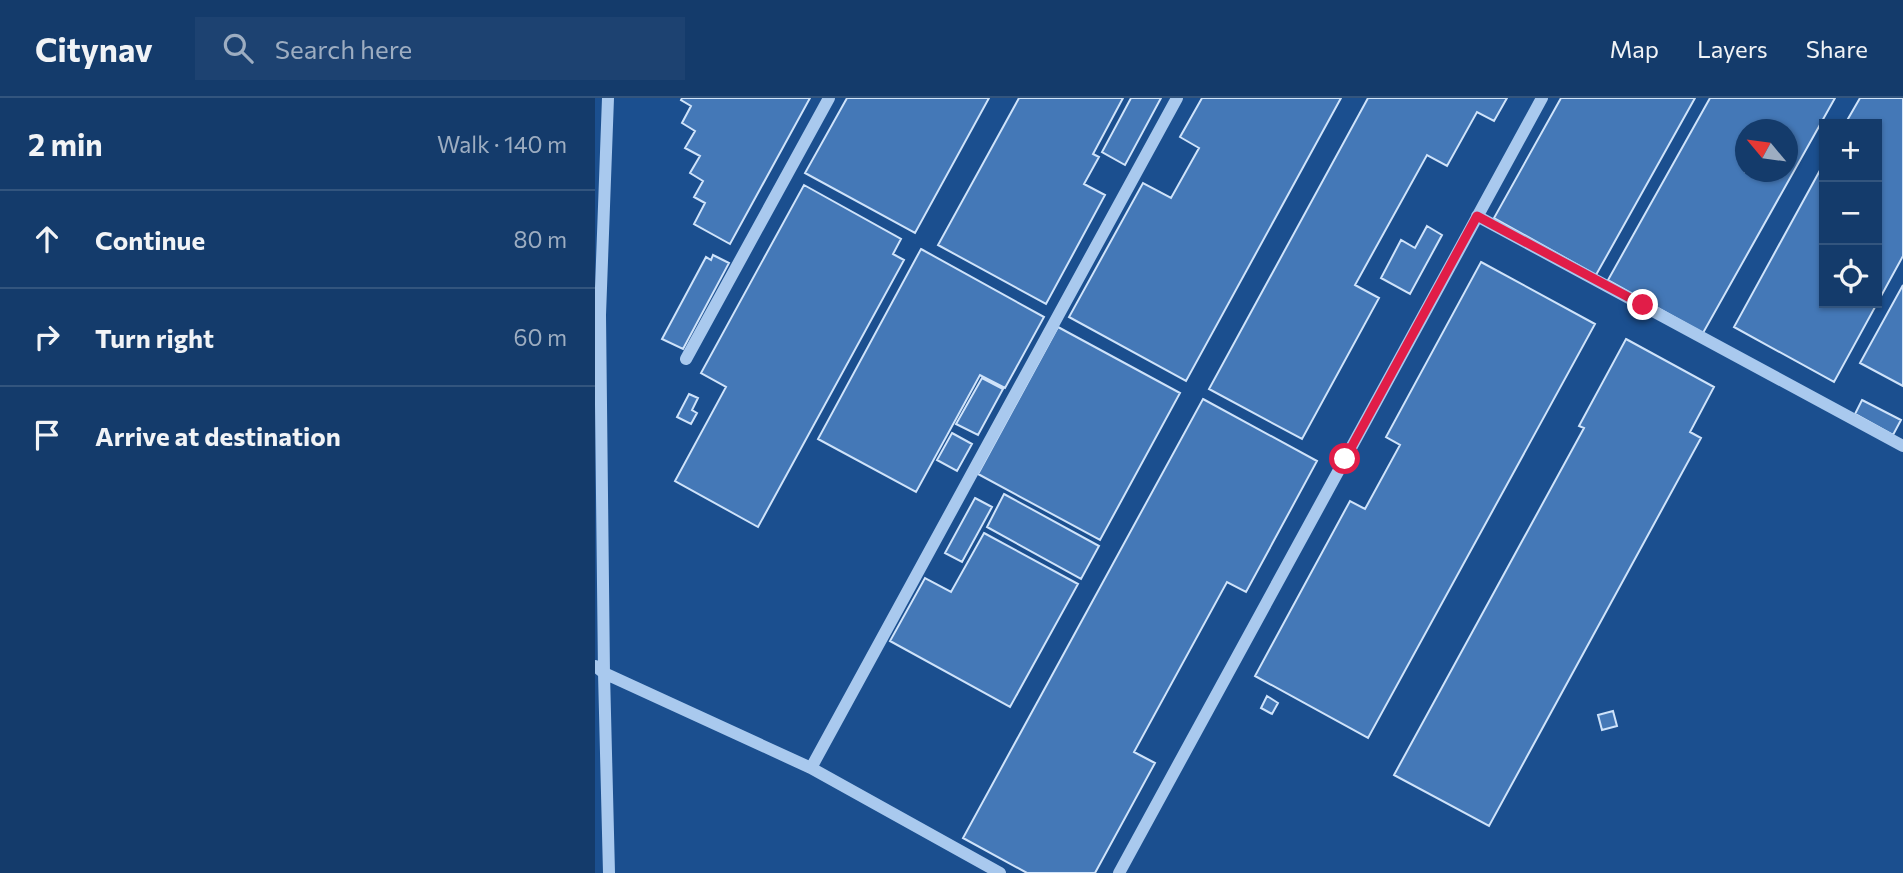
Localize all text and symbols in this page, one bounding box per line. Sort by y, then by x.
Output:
search box [195,17,685,80]
text: Citynav [35,28,153,69]
icon: search [219,29,257,67]
text: Search here [275,33,412,64]
text: Map [1610,34,1659,63]
text: Layers [1697,34,1768,63]
text: Share [1806,34,1868,63]
north arrow [1735,119,1798,182]
map controls [1819,119,1882,308]
button: + [1819,119,1882,182]
text: 2 min [28,125,103,162]
text: Walk · 140 m [437,130,567,158]
button: − [1819,182,1882,245]
icon: ahead [28,220,66,258]
text: Continue [95,224,205,255]
text: 80 m [514,225,567,253]
button: locate [1819,245,1882,308]
route end [1627,289,1658,320]
icon: right [28,318,66,356]
text: Turn right [95,322,214,353]
text: 60 m [514,323,567,351]
icon: arrive [28,416,66,454]
text: Arrive at destination [95,420,341,451]
route start [1329,443,1360,474]

